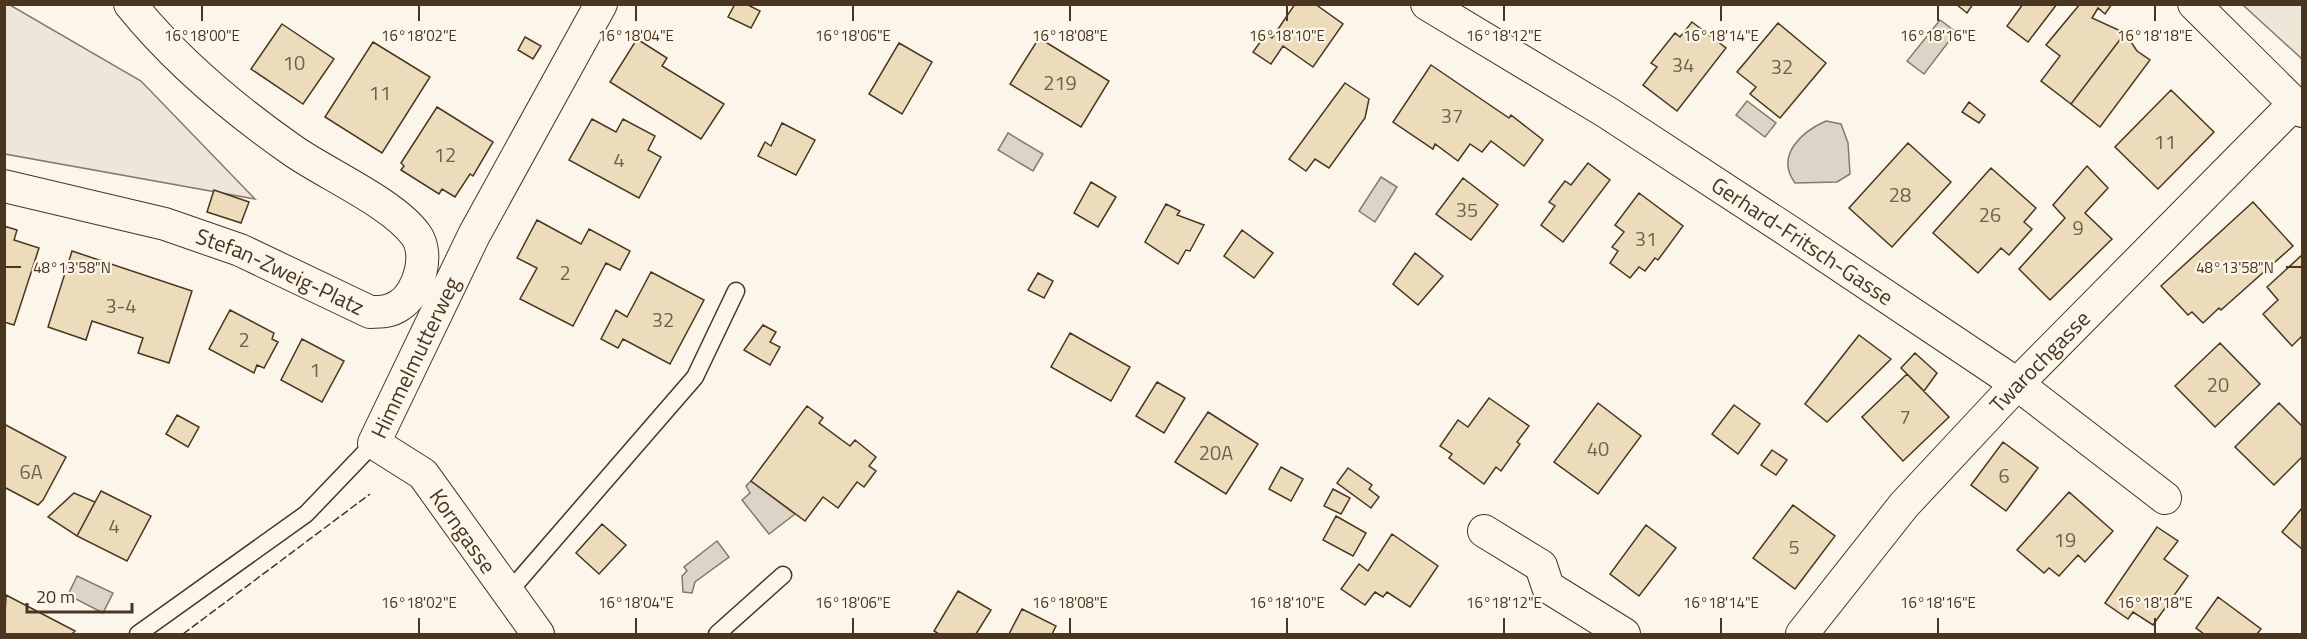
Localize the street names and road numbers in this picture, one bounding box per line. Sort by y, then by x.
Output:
street label: Gerhard-Fritsch-Gasse [1704,168,1900,314]
street label: Stefan-Zweig-Platz [191,219,370,324]
street label: Himmelmutterweg [362,271,469,444]
street label: Twarochgasse [1981,302,2098,421]
street label: Korngasse [421,481,505,581]

